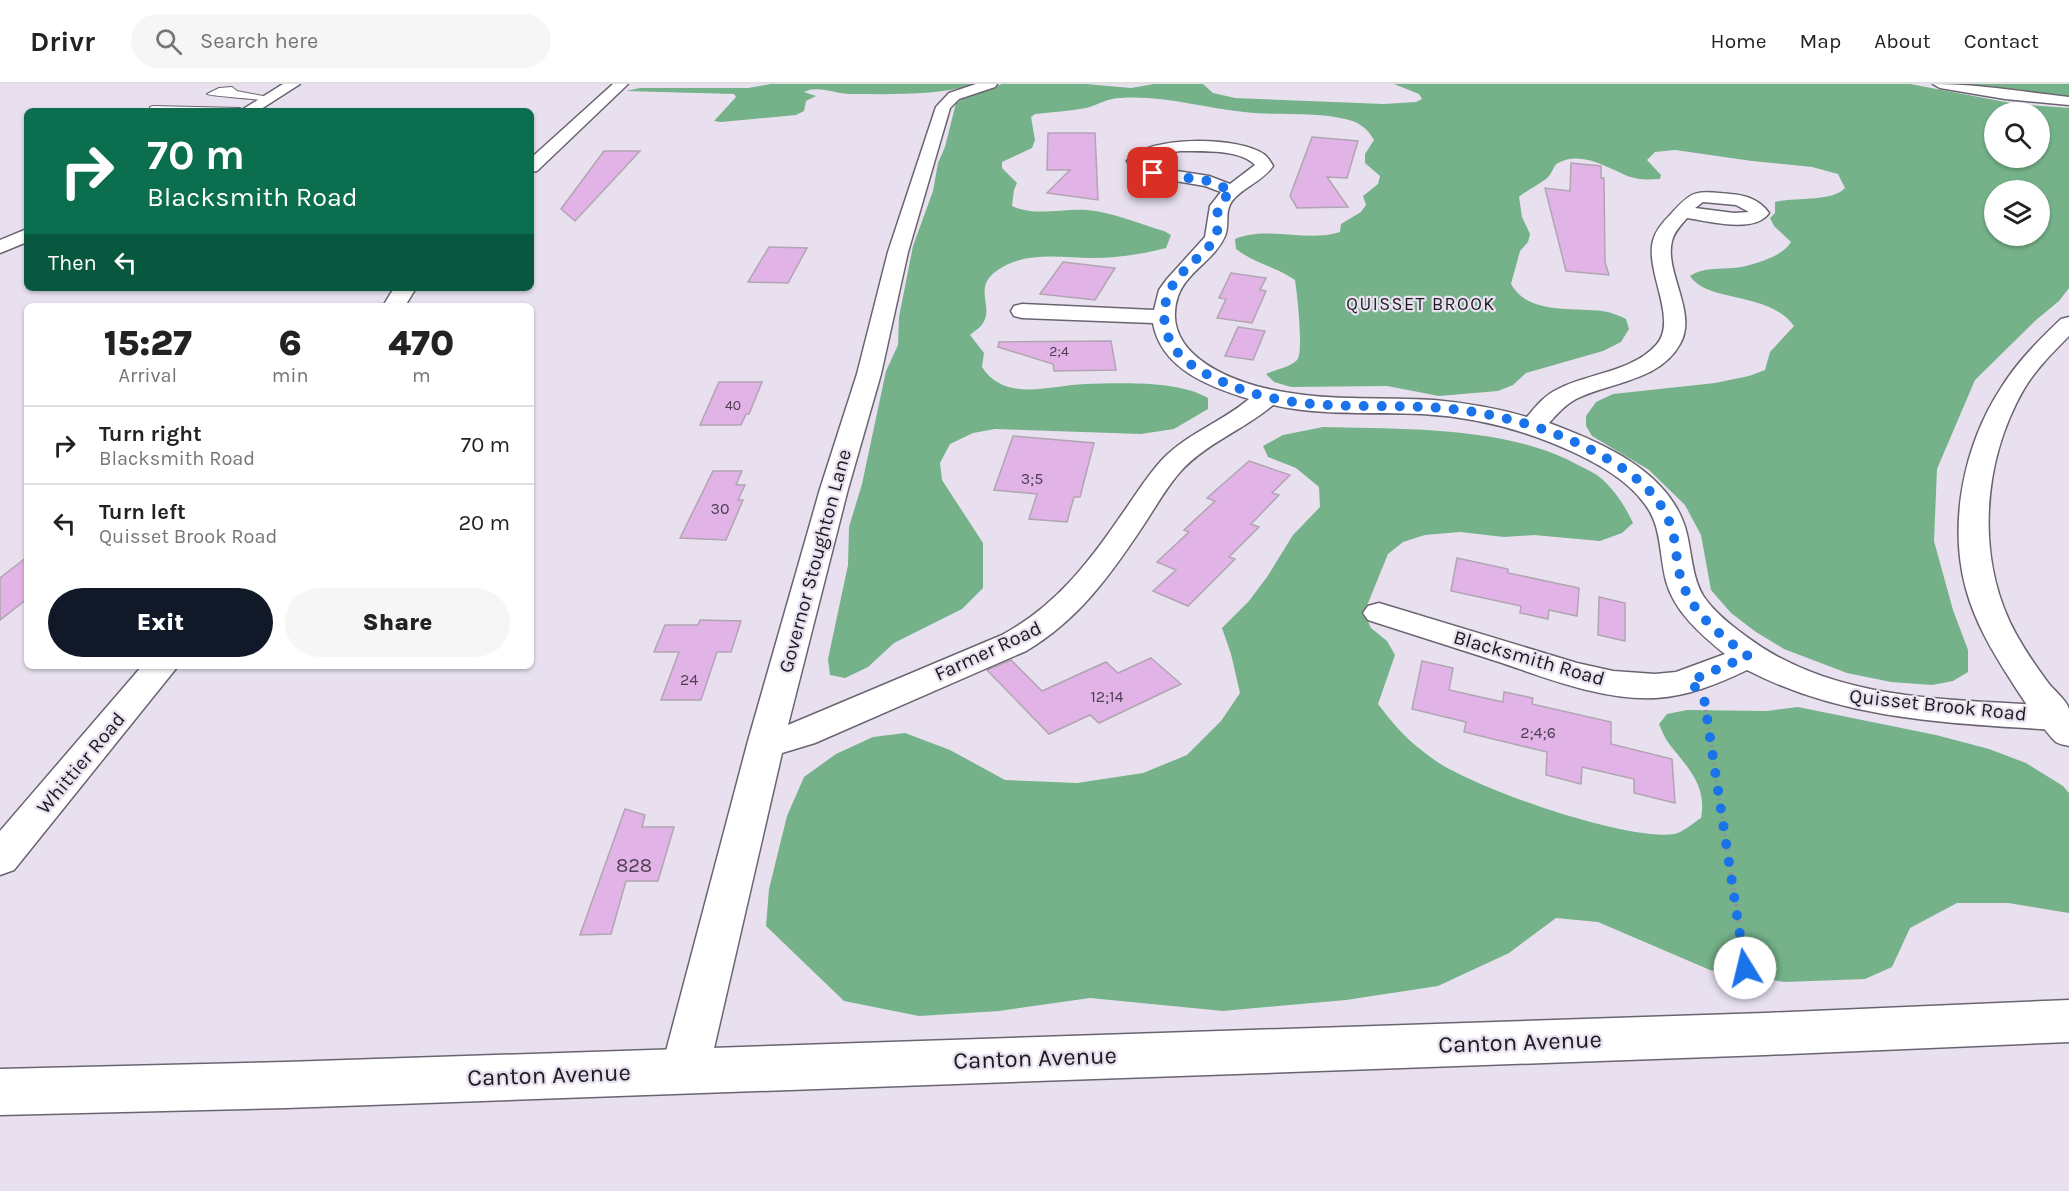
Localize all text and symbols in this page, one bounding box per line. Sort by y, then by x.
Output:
search box [131,14,551,68]
text: Drivr [30,25,95,58]
icon: search [152,25,185,58]
text: Search here [200,28,318,54]
text: Home [1711,29,1767,53]
text: Map [1800,29,1841,53]
text: About [1874,29,1931,53]
text: Contact [1964,29,2039,53]
map controls [1984,102,2050,246]
button: search [1984,102,2050,168]
text: 70 m [147,130,245,180]
icon: right [48,132,126,210]
pin [1127,147,1178,198]
icon: arrive [1136,156,1169,189]
button: layers [1984,180,2050,246]
text: Blacksmith Road [147,181,358,213]
icon: left [109,246,142,279]
text: Then [48,250,97,276]
district label: QUISSET BROOK [1346,293,1496,315]
text: 15:27 [104,322,192,364]
text: 6 [279,322,302,364]
text: 470 [388,322,454,364]
house number: 2;4 [1049,343,1069,360]
text: Arrival [119,364,177,387]
text: min [272,364,309,387]
text: m [412,364,431,387]
house number: 40 [725,397,741,414]
text: Turn right [99,421,202,447]
icon: right [48,429,81,462]
text: 70 m [461,432,510,458]
text: Blacksmith Road [99,447,255,470]
street label: Governor Stoughton Lane [774,447,856,675]
house number: 3;5 [1021,469,1043,488]
text: Turn left [99,499,186,525]
house number: 30 [711,499,729,518]
icon: left [48,507,81,540]
text: 20 m [458,510,510,536]
text: Quisset Brook Road [99,525,277,548]
button: Exit [48,588,273,657]
button: Share [285,588,510,657]
street label: Farmer Road [931,616,1045,686]
street label: Blacksmith Road [1451,625,1607,691]
house number: 24 [680,670,698,689]
street label: Quisset Brook Road [1848,684,2028,726]
house number: 12;14 [1091,687,1124,706]
street label: Whittier Road [32,708,130,818]
house number: 2;4;6 [1520,723,1556,742]
house number: 828 [616,854,652,877]
position arrow [1713,936,1777,1000]
street label: Canton Avenue [1438,1025,1602,1059]
street label: Canton Avenue [953,1041,1117,1075]
street label: Canton Avenue [467,1058,631,1092]

